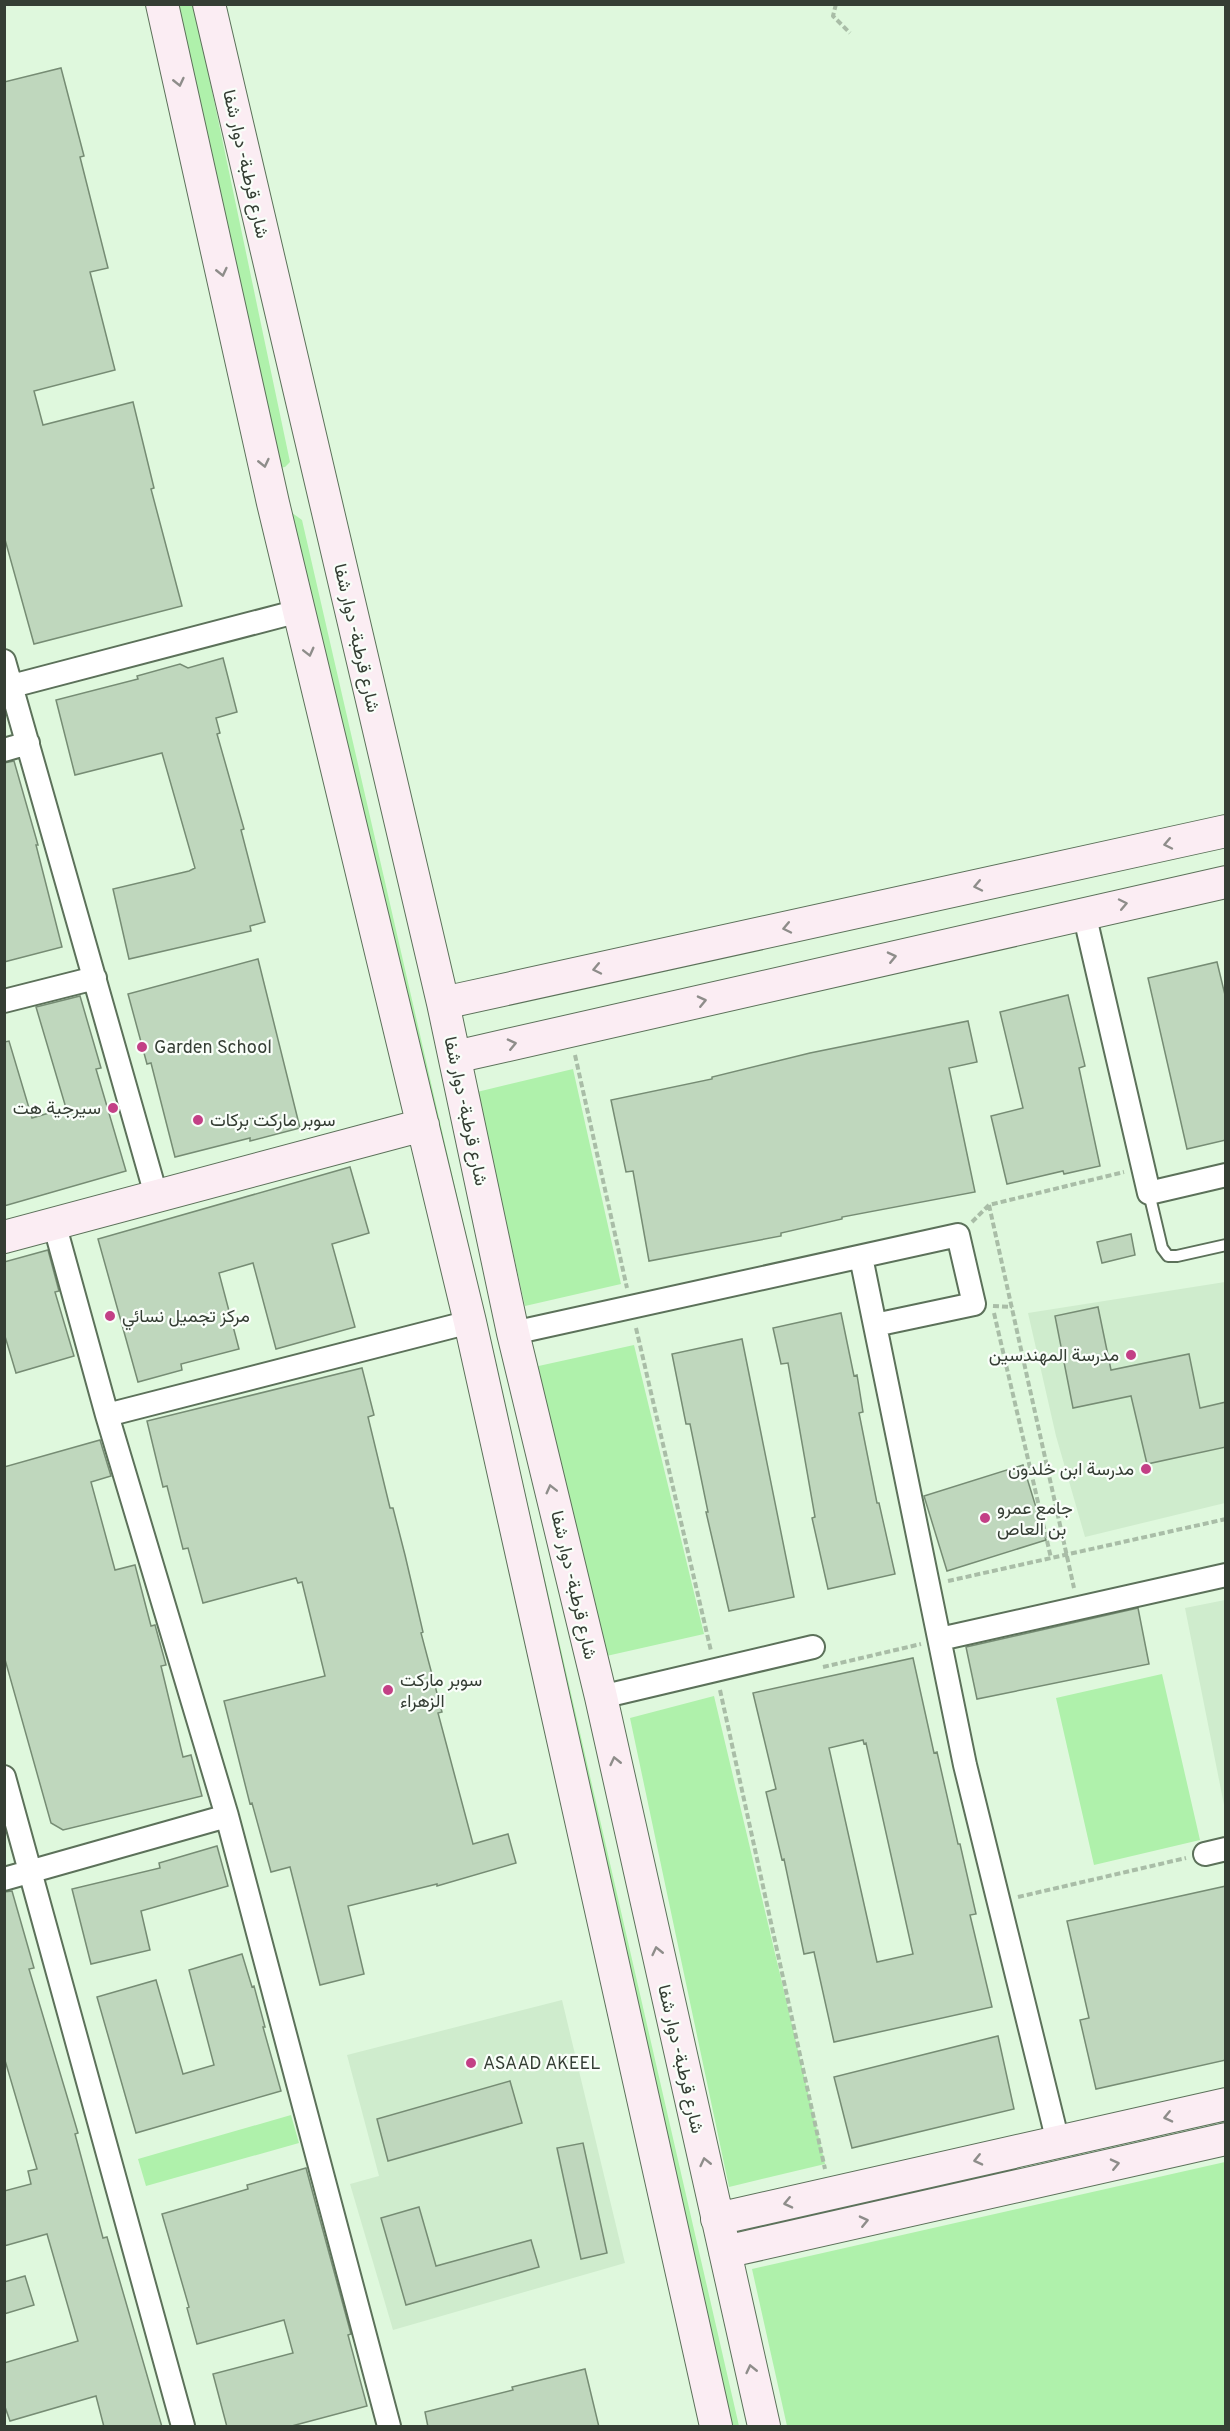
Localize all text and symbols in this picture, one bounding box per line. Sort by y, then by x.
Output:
one-way arrow [172,77,185,87]
street label: شارع قرطبة- دوار شفا [216,88,273,241]
one-way arrow [215,267,228,277]
one-way arrow [257,457,270,467]
street label: شارع قرطبة- دوار شفا [327,562,384,715]
one-way arrow [302,647,315,657]
one-way arrow [1164,837,1174,850]
one-way arrow [973,878,983,891]
one-way arrow [1117,899,1127,912]
one-way arrow [783,920,793,933]
one-way arrow [886,951,896,964]
one-way arrow [592,962,602,975]
one-way arrow [696,995,706,1008]
street label: شارع قرطبة- دوار شفا [437,1035,492,1188]
place label: Garden School [154,1037,272,1060]
one-way arrow [506,1039,516,1052]
marker: Garden School [135,1040,149,1054]
place label: سيرجية هت [13,1098,101,1121]
marker: سيرجية هت [106,1101,120,1115]
place label: سوبر ماركت بركات [210,1110,335,1133]
marker: سوبر ماركت بركات [191,1113,205,1127]
place label: مركز تجميل نسائي [122,1306,250,1331]
marker: مركز تجميل نسائي [103,1309,117,1323]
place label: مدرسة المهندسين [989,1345,1119,1368]
marker: مدرسة المهندسين [1124,1348,1138,1362]
place label: مدرسة ابن خلدون [1008,1459,1134,1482]
marker: مدرسة ابن خلدون [1139,1462,1153,1476]
one-way arrow [546,1484,559,1494]
place label: جامع عمرو بن العاص [997,1498,1073,1542]
street label: شارع قرطبة- دوار شفا [544,1509,601,1662]
marker: جامع عمرو بن العاص [978,1511,992,1525]
place label: سوبر ماركت الزهراء [400,1670,482,1714]
marker: سوبر ماركت الزهراء [381,1683,395,1697]
one-way arrow [609,1756,622,1766]
one-way arrow [652,1946,665,1956]
street label: شارع قرطبة- دوار شفا [651,1983,708,2136]
place label: ASAAD AKEEL [483,2053,600,2076]
marker: ASAAD AKEEL [464,2056,478,2070]
one-way arrow [1164,2110,1174,2123]
one-way arrow [973,2153,983,2166]
one-way arrow [699,2157,712,2167]
one-way arrow [1110,2158,1120,2171]
one-way arrow [783,2196,793,2209]
one-way arrow [858,2215,868,2228]
one-way arrow [745,2365,758,2375]

